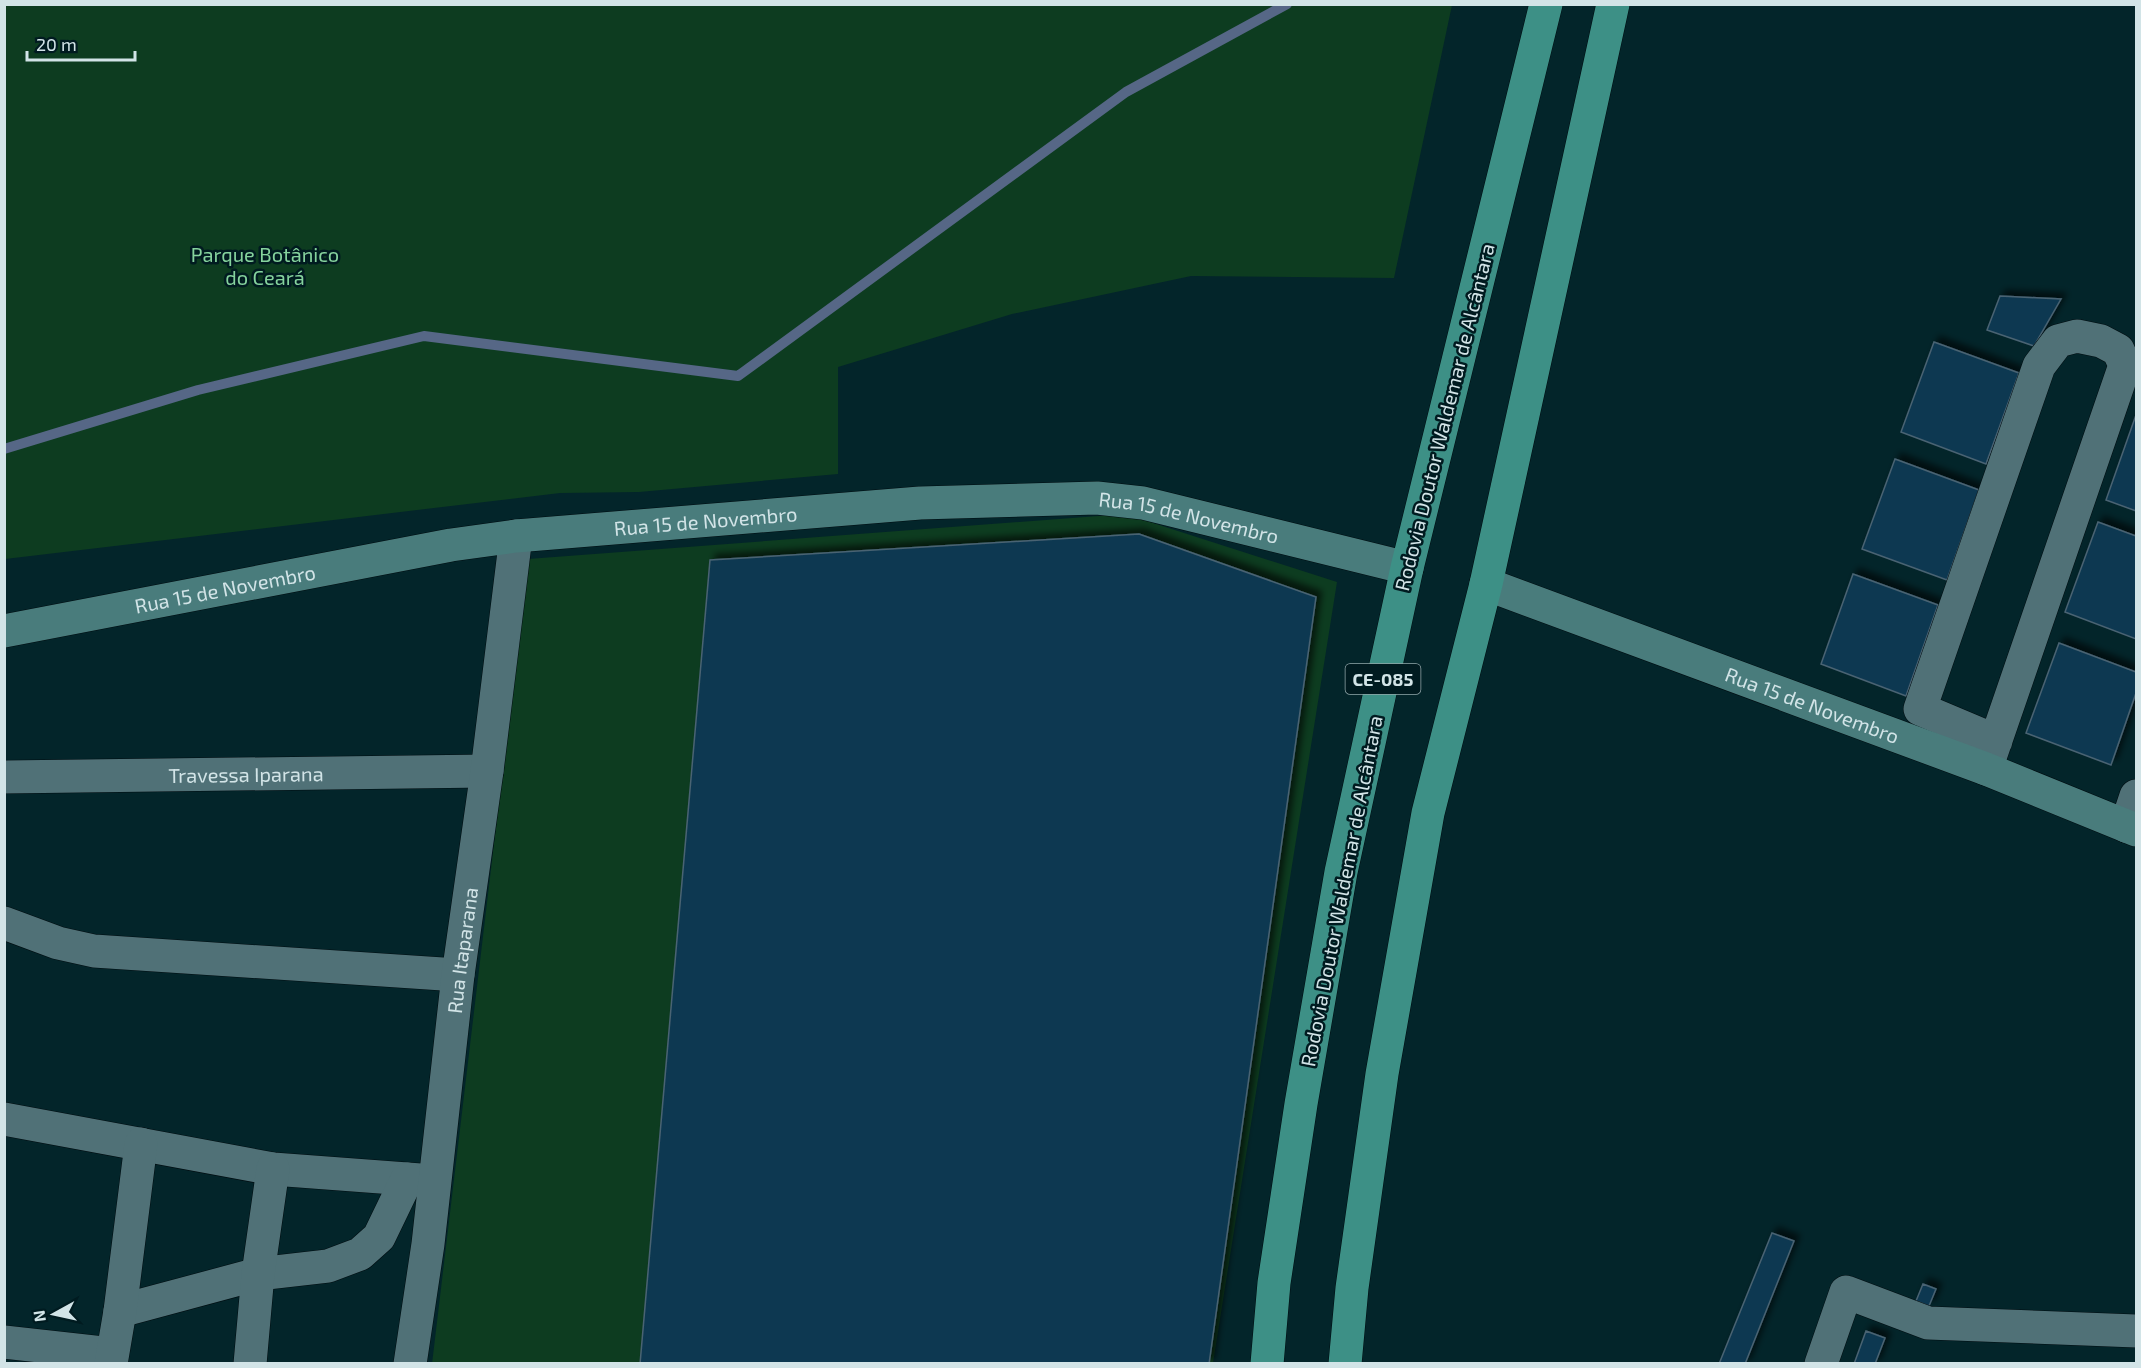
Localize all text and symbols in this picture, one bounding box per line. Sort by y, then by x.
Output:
scale bar [27,24,135,62]
text: 20 m [36,33,77,55]
street label: Rodovia Doutor Waldemar de Alcântara [1389,241,1499,593]
park label: Parque Botânico do Ceará [191,242,339,289]
street label: Rua 15 de Novembro [1098,486,1281,548]
street label: Rua 15 de Novembro [613,501,798,540]
street label: Rua 15 de Novembro [132,559,317,618]
street label: Rua 15 de Novembro [1722,662,1903,748]
road number: CE-085 [1346,664,1420,694]
street label: Rodovia Doutor Waldemar de Alcântara [1295,713,1387,1069]
street label: Travessa Iparana [168,761,324,787]
street label: Rua Itaparana [442,886,482,1015]
north arrow [24,1284,84,1344]
text: N [28,1309,49,1323]

